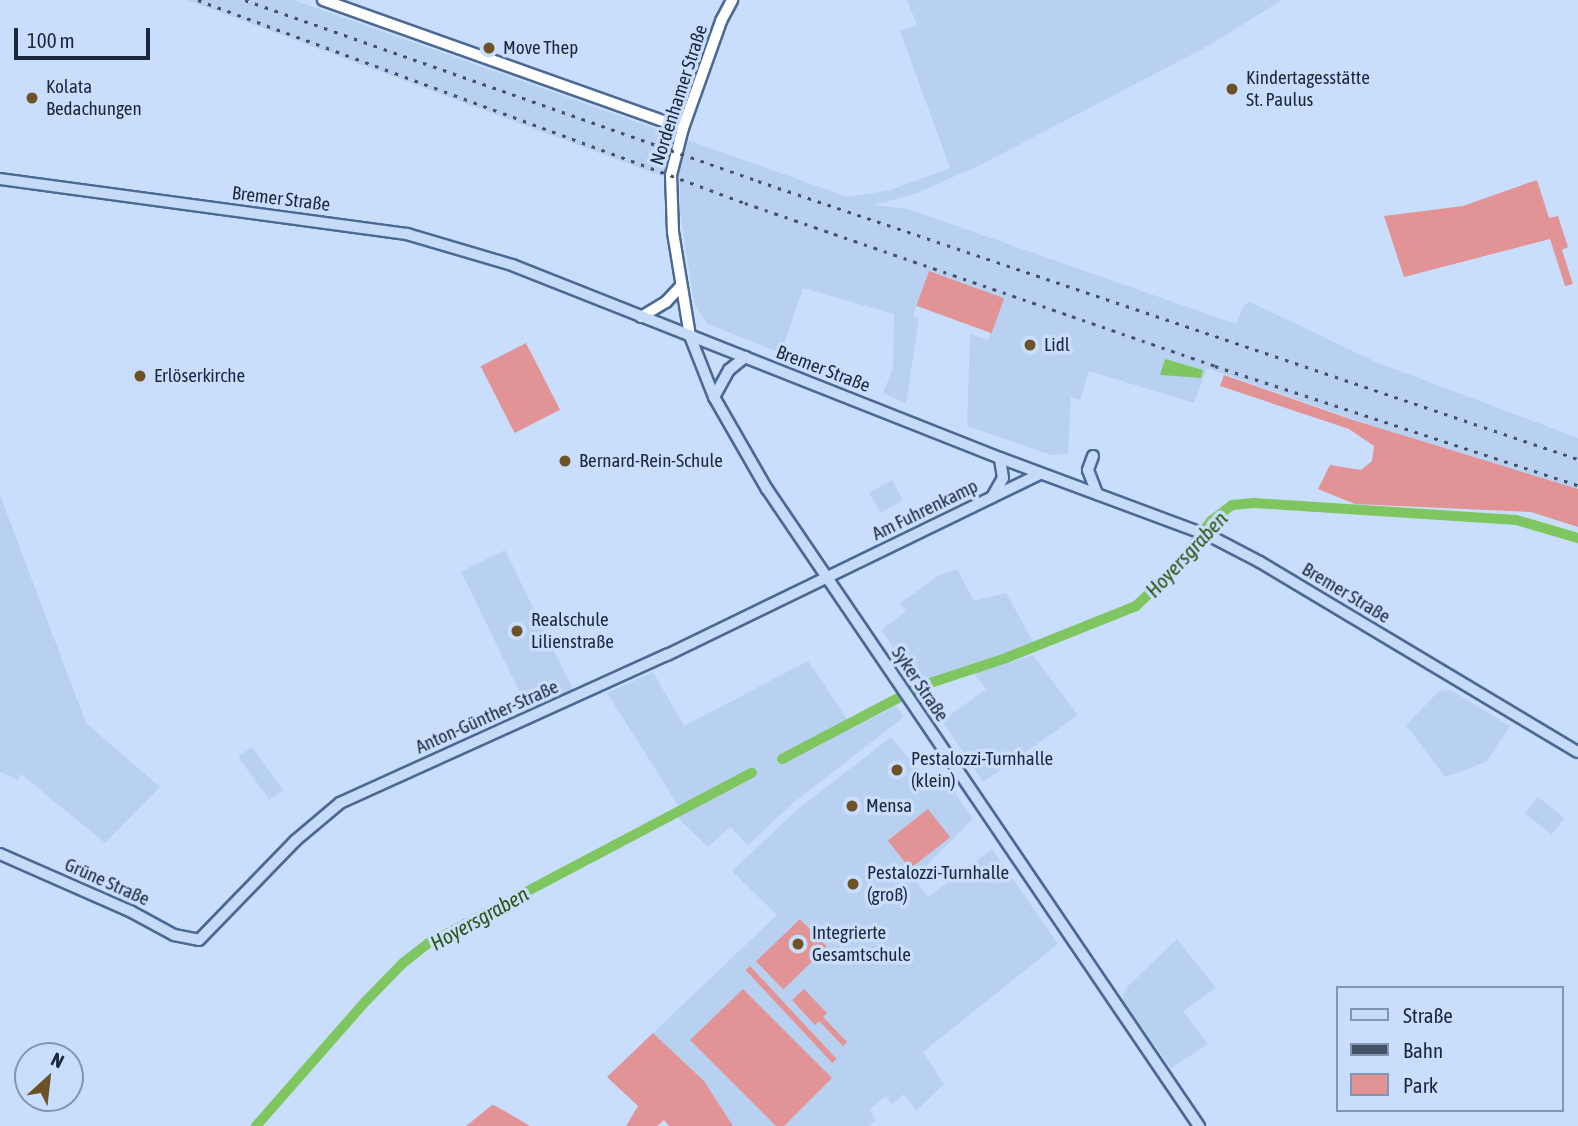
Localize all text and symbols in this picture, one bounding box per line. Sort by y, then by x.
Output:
scale bar [18,14,154,58]
street label: Nordenhamer Straße [646,22,712,168]
text: 100 m [27,28,75,52]
place label: Move Thep [503,37,578,59]
marker: Move Thep [481,40,497,56]
place label: Kindertagesstätte St. Paulus [1246,67,1370,111]
place label: Kolata Bedachungen [46,76,142,120]
marker: Kindertagesstätte St. Paulus [1224,81,1240,97]
marker: Kolata Bedachungen [24,90,40,106]
street label: Bremer Straße [231,182,331,216]
place label: Lidl [1044,334,1070,356]
marker: Lidl [1022,337,1038,353]
street label: Bremer Straße [773,341,873,397]
place label: Erlöserkirche [154,365,245,387]
marker: Erlöserkirche [132,368,148,384]
place label: Bernard-Rein-Schule [579,450,723,472]
marker: Bernard-Rein-Schule [557,453,573,469]
street label: Am Fuhrenkamp [868,475,982,545]
water label: Hoyersgraben [1140,506,1232,602]
street label: Bremer Straße [1298,558,1394,628]
place label: Realschule Lilienstraße [531,609,614,653]
marker: Realschule Lilienstraße [509,623,525,639]
street label: Syker Straße [887,642,953,726]
street label: Anton-Günther-Straße [412,675,562,759]
place label: Pestalozzi-Turnhalle (klein) [911,748,1053,792]
marker: Pestalozzi-Turnhalle (klein) [889,762,905,778]
place label: Mensa [866,795,912,817]
marker: Mensa [844,798,860,814]
street label: Grüne Straße [61,853,153,911]
place label: Pestalozzi-Turnhalle (groß) [867,862,1009,906]
marker: Pestalozzi-Turnhalle (groß) [845,876,861,892]
water label: Hoyersgraben [426,881,532,955]
place label: Integrierte Gesamtschule [812,922,911,966]
marker: Integrierte Gesamtschule [790,936,806,952]
legend [1336,986,1564,1112]
text: Straße [1403,1003,1453,1027]
text: Bahn [1403,1038,1443,1062]
north arrow [14,1042,84,1112]
text: N [48,1048,68,1072]
text: Park [1403,1073,1438,1097]

